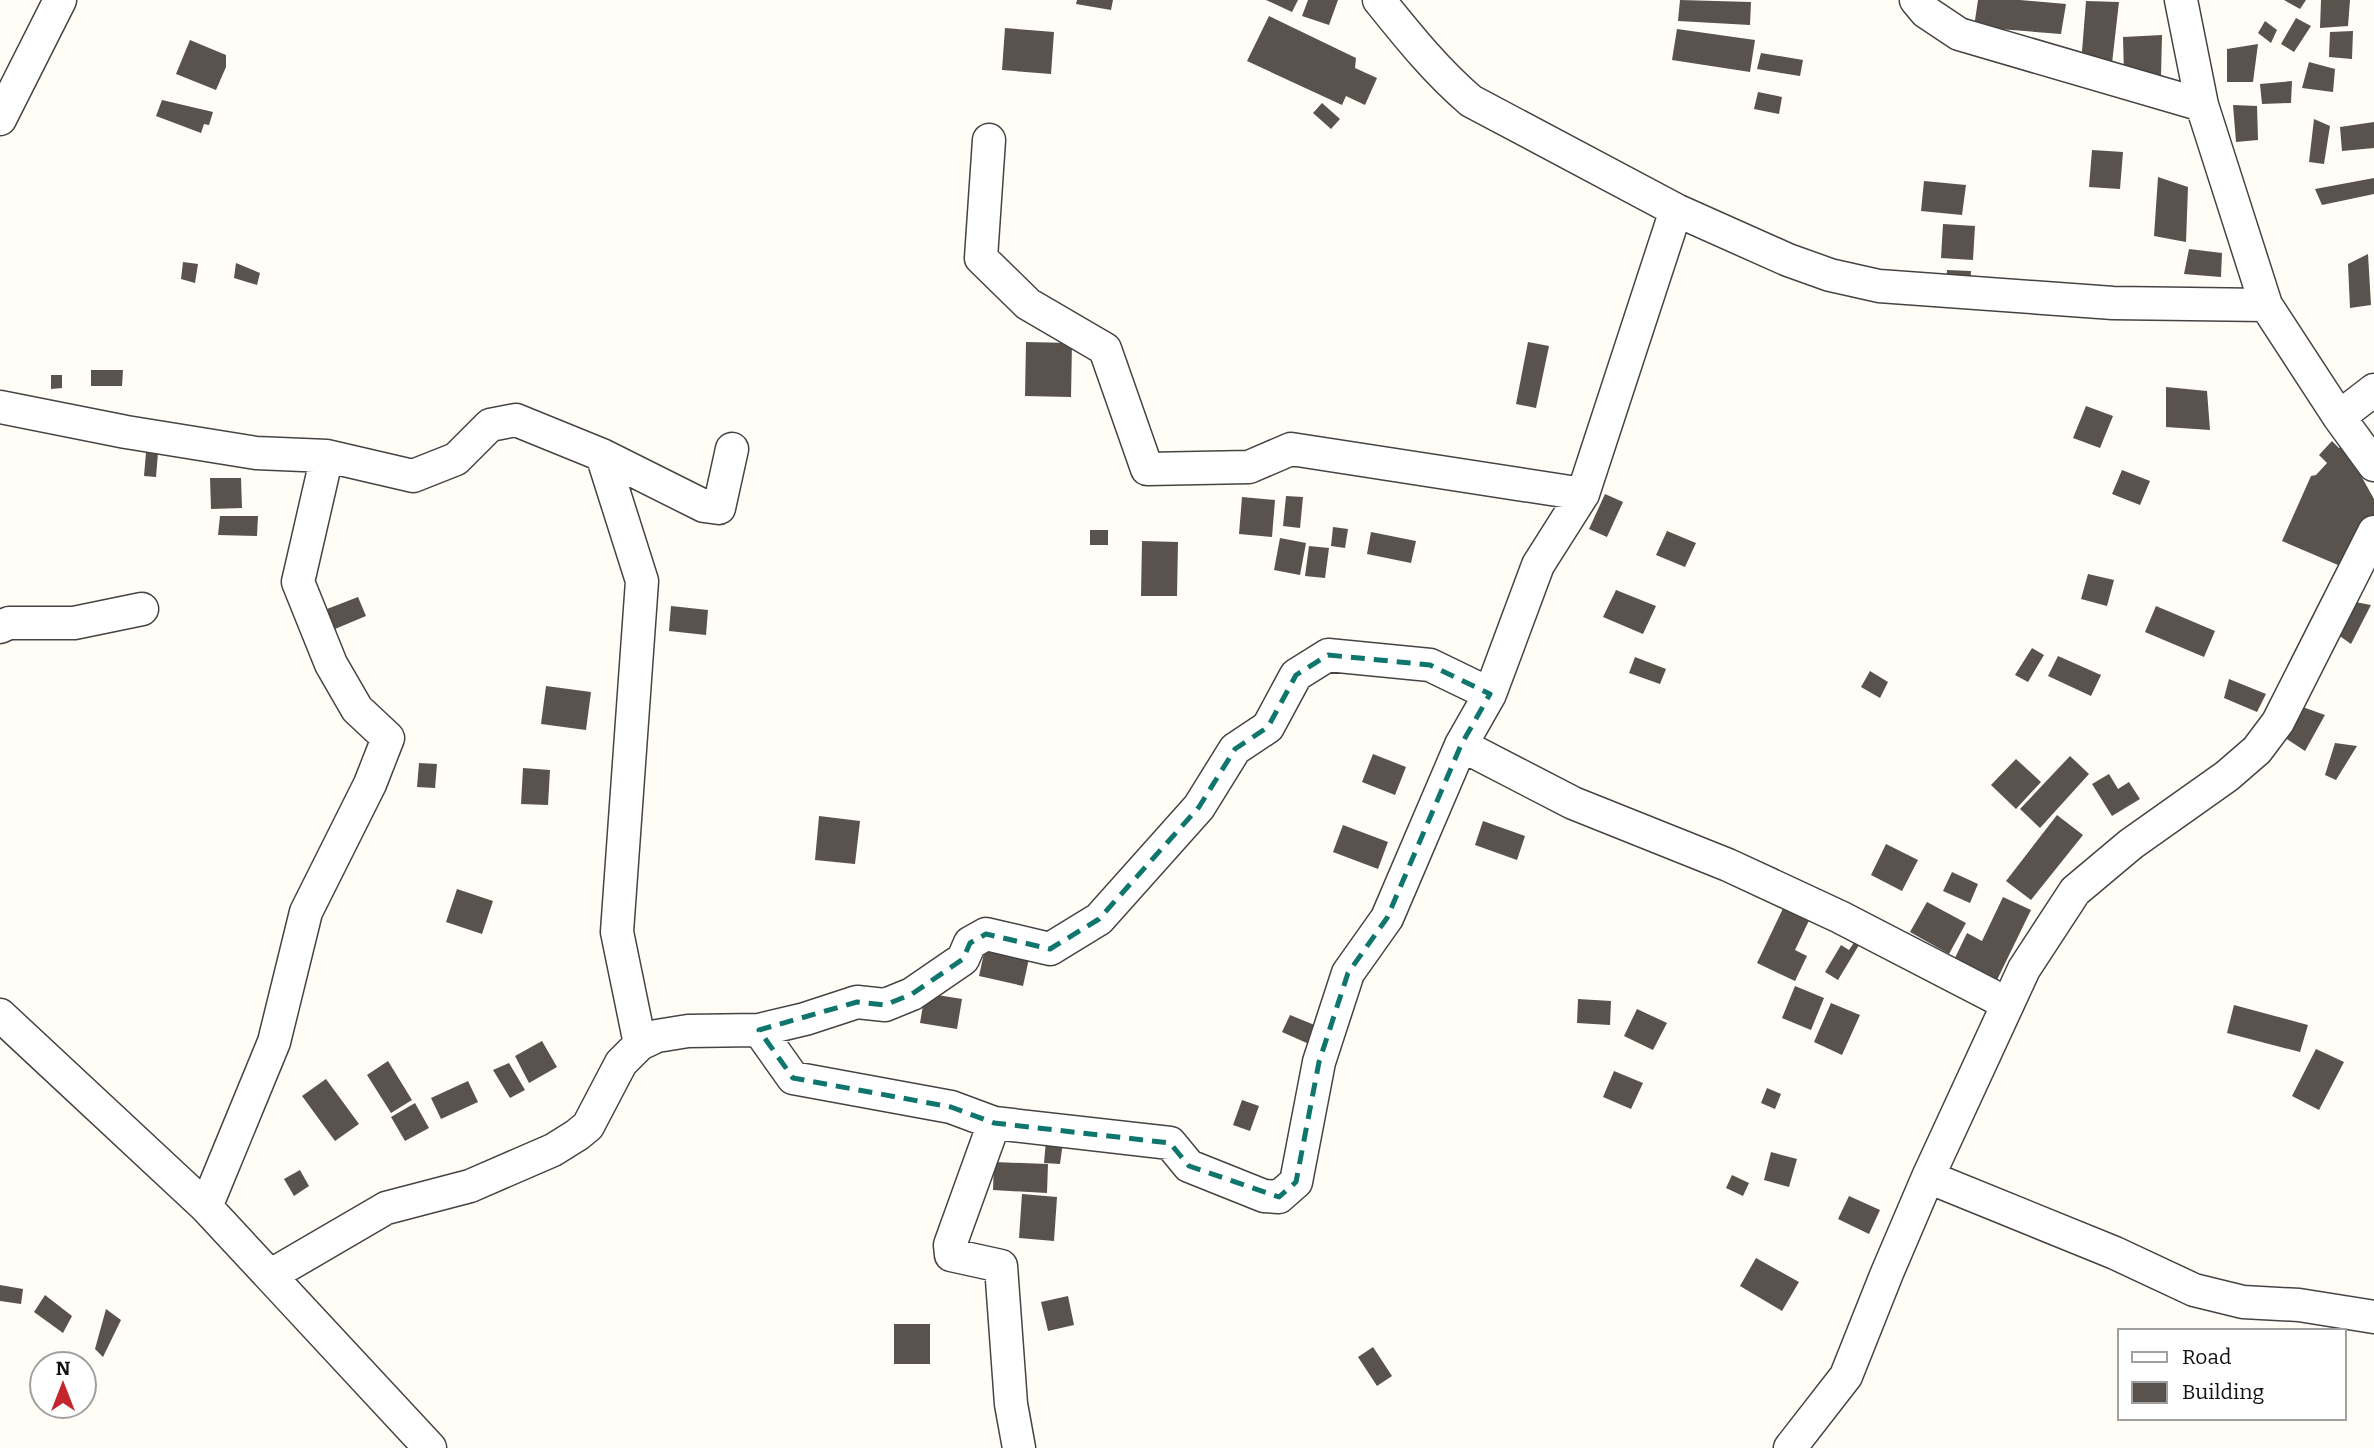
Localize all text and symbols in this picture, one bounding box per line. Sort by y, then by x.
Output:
legend [2118,1329,2346,1420]
text: Road [2182,1344,2231,1370]
north arrow [28,1350,98,1420]
text: N [56,1357,71,1380]
text: Building [2182,1379,2265,1405]

